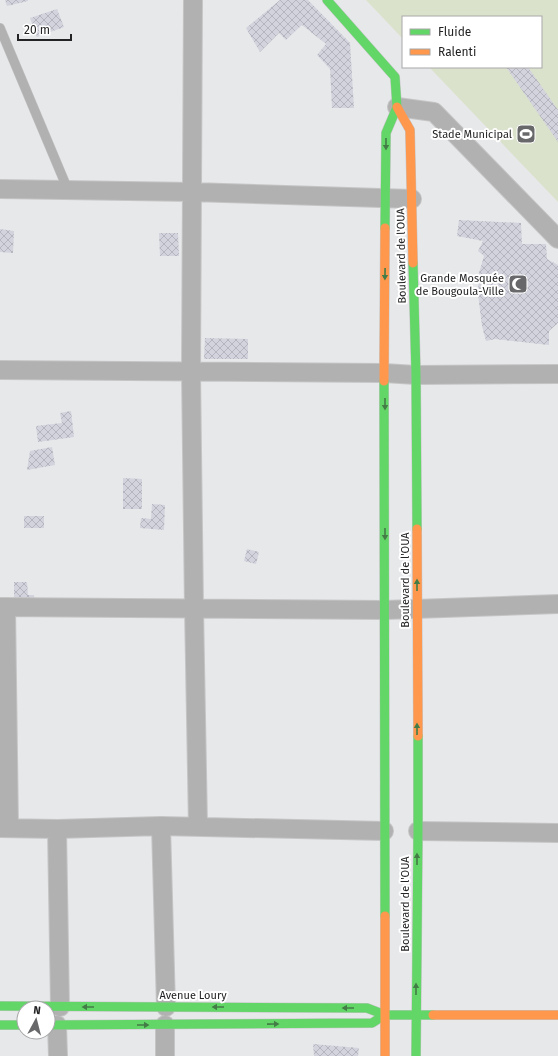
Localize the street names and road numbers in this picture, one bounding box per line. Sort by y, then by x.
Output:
street label: Boulevard de l'OUA [394,208,409,304]
street label: Boulevard de l'OUA [399,532,412,628]
street label: Boulevard de l'OUA [399,856,412,952]
street label: Avenue Loury [159,989,227,1002]

